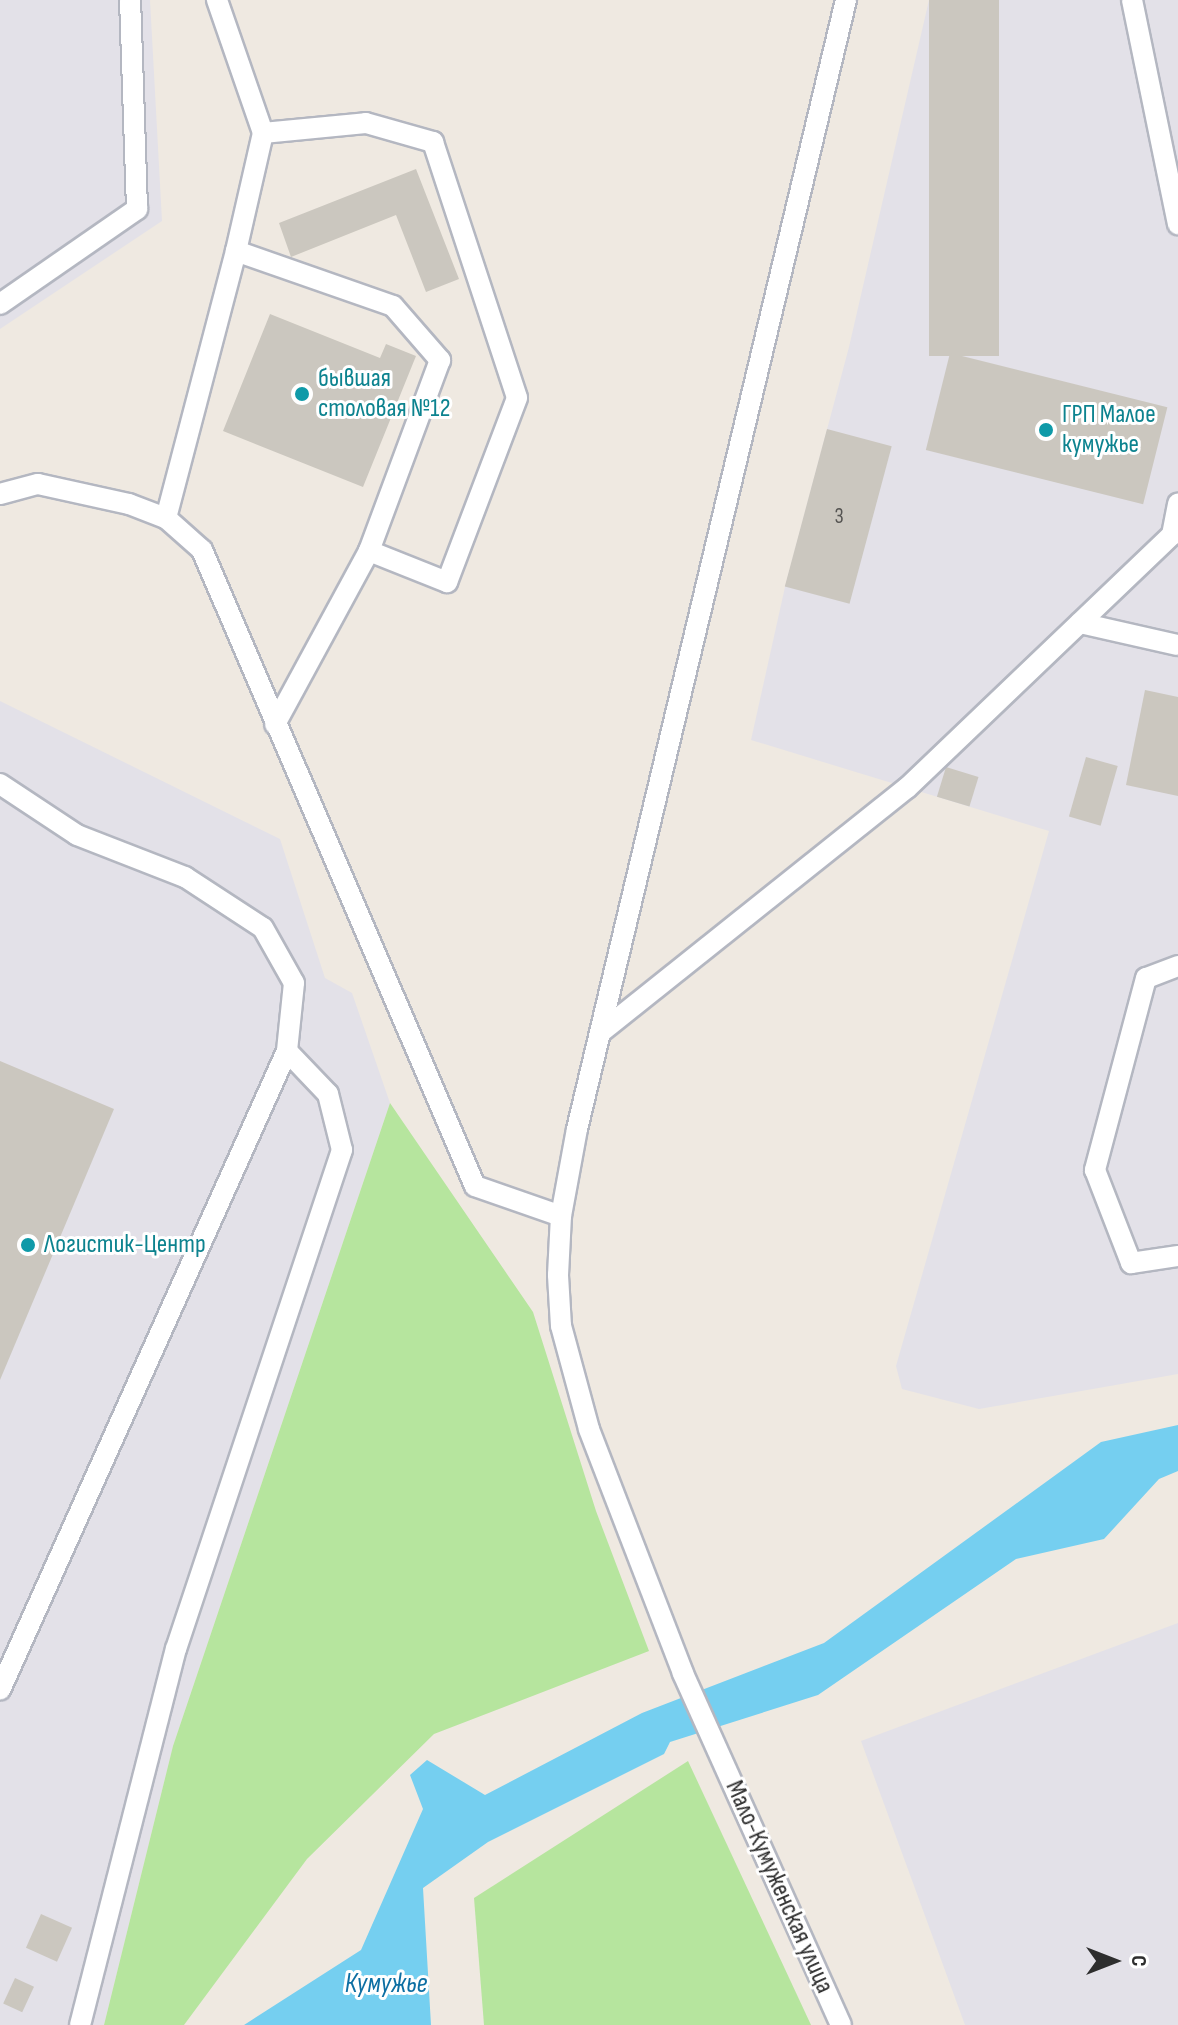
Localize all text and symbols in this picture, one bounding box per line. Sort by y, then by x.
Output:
place label: бывшая столовая №12 [318,363,450,424]
marker: бывшая столовая №12 [293,385,311,403]
place label: ГРП Малое кумужье [1062,399,1156,460]
marker: ГРП Малое кумужье [1037,421,1055,439]
house number: 3 [834,504,844,530]
place label: Логистик-Центр [44,1229,206,1261]
marker: Логистик-Центр [19,1236,37,1254]
street label: Мало-Кумуженская улица [718,1776,840,1998]
north arrow [1074,1921,1154,2001]
text: С [1125,1955,1152,1967]
water label: Кумужье [345,1967,427,2001]

